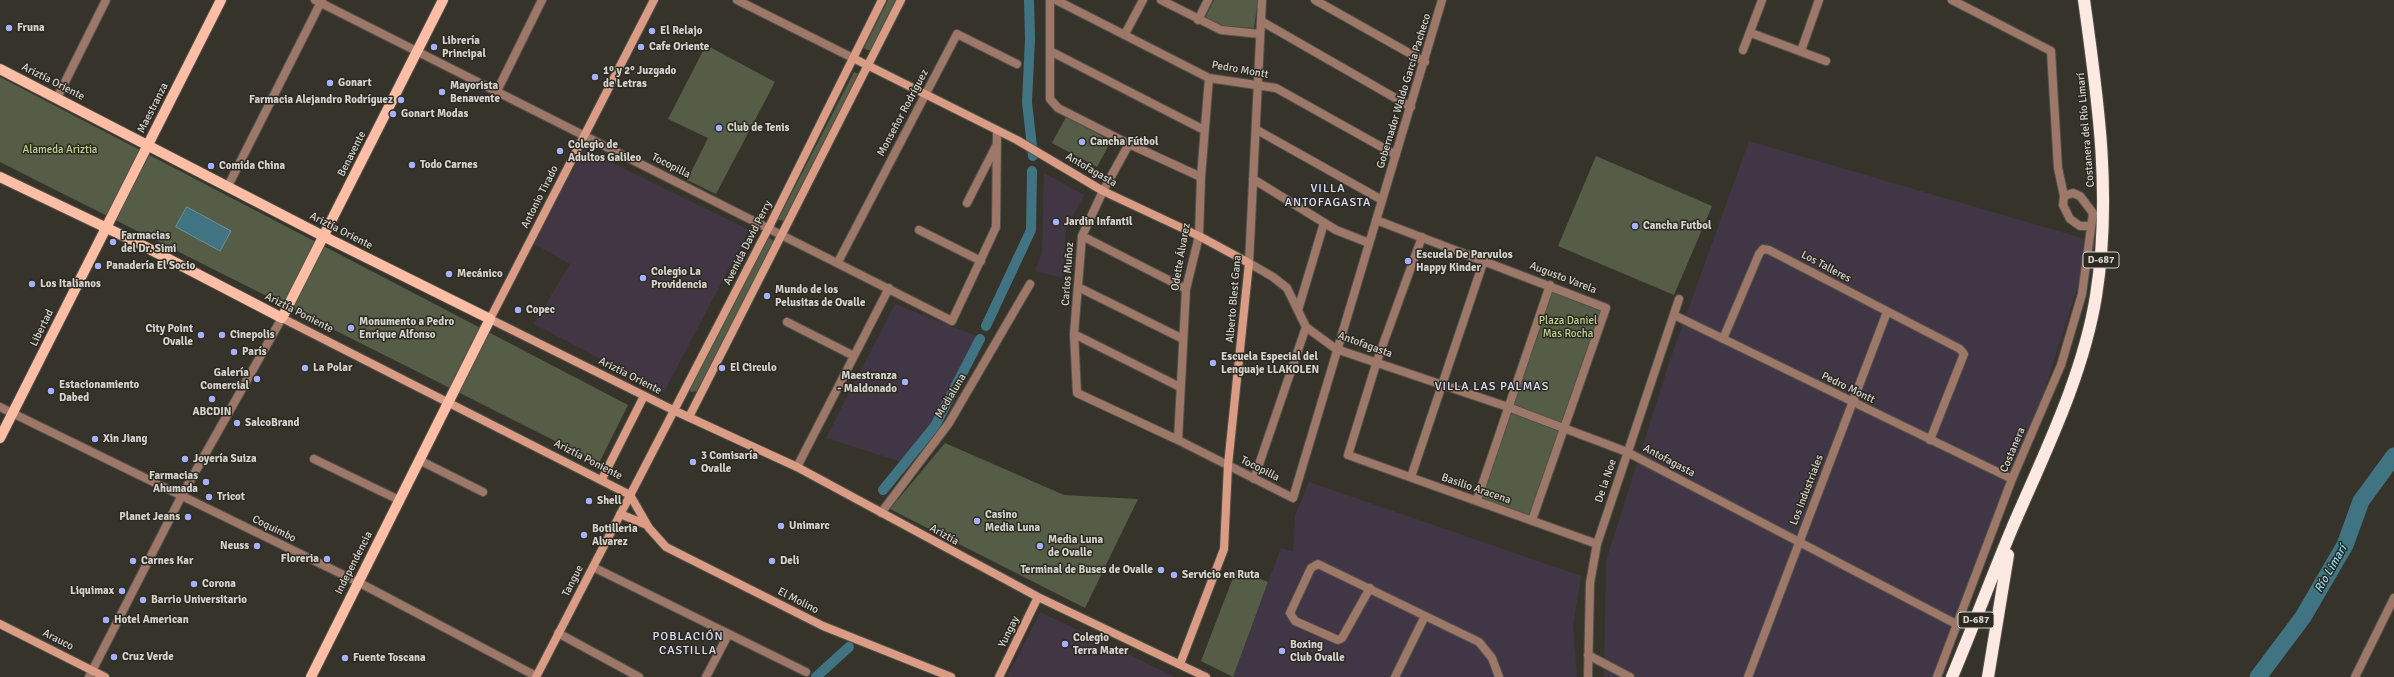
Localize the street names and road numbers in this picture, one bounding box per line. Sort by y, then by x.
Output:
street label: Gobernador Waldo García Pacheco [1374,12,1434,170]
street label: Pedro Montt [1211,59,1269,81]
street label: Ariztía Oriente [19,60,87,104]
street label: Monseñor Rodríguez [875,67,931,159]
street label: Costanera del Río Limarí [2074,72,2098,188]
street label: Maestranza [135,81,171,135]
street label: Benavente [335,129,369,179]
street label: Antofagasta [1063,150,1119,190]
street label: Tocopilla [649,151,693,181]
street label: Antonio Tirado [519,163,561,231]
street label: Avenida David Perry [721,198,775,288]
street label: Ariztía Oriente [307,209,375,253]
street label: Odette Álvarez [1169,222,1193,292]
street label: Carlos Muñoz [1059,242,1077,306]
street label: Los Talleres [1799,248,1853,286]
road number: D-687 [2083,252,2119,268]
street label: Alberto Blest Gana [1224,255,1244,343]
street label: Augusto Varela [1528,259,1598,297]
street label: Ariztía Poniente [263,290,335,336]
street label: Libertad [27,307,57,349]
street label: Antofagasta [1336,329,1394,361]
street label: Ariztía Oriente [596,354,664,398]
street label: Pedro Montt [1819,369,1877,407]
street label: Medialuna [933,371,969,421]
street label: Costanera [1998,426,2028,474]
street label: Ariztía Poniente [552,437,624,483]
street label: Antofagasta [1641,442,1697,480]
street label: Los Industriales [1788,453,1826,527]
street label: Tocopilla [1238,454,1282,484]
street label: De la Noe [1592,458,1620,504]
street label: Basilio Aracena [1439,471,1513,507]
street label: Coquimbo [250,513,298,545]
street label: Ariztía [927,522,961,548]
street label: Independencia [332,529,376,597]
street label: Tangue [560,563,586,599]
street label: El Molino [775,585,821,617]
road number: D-687 [1958,612,1994,628]
street label: Yungay [996,614,1022,650]
street label: Arauco [40,627,76,653]

